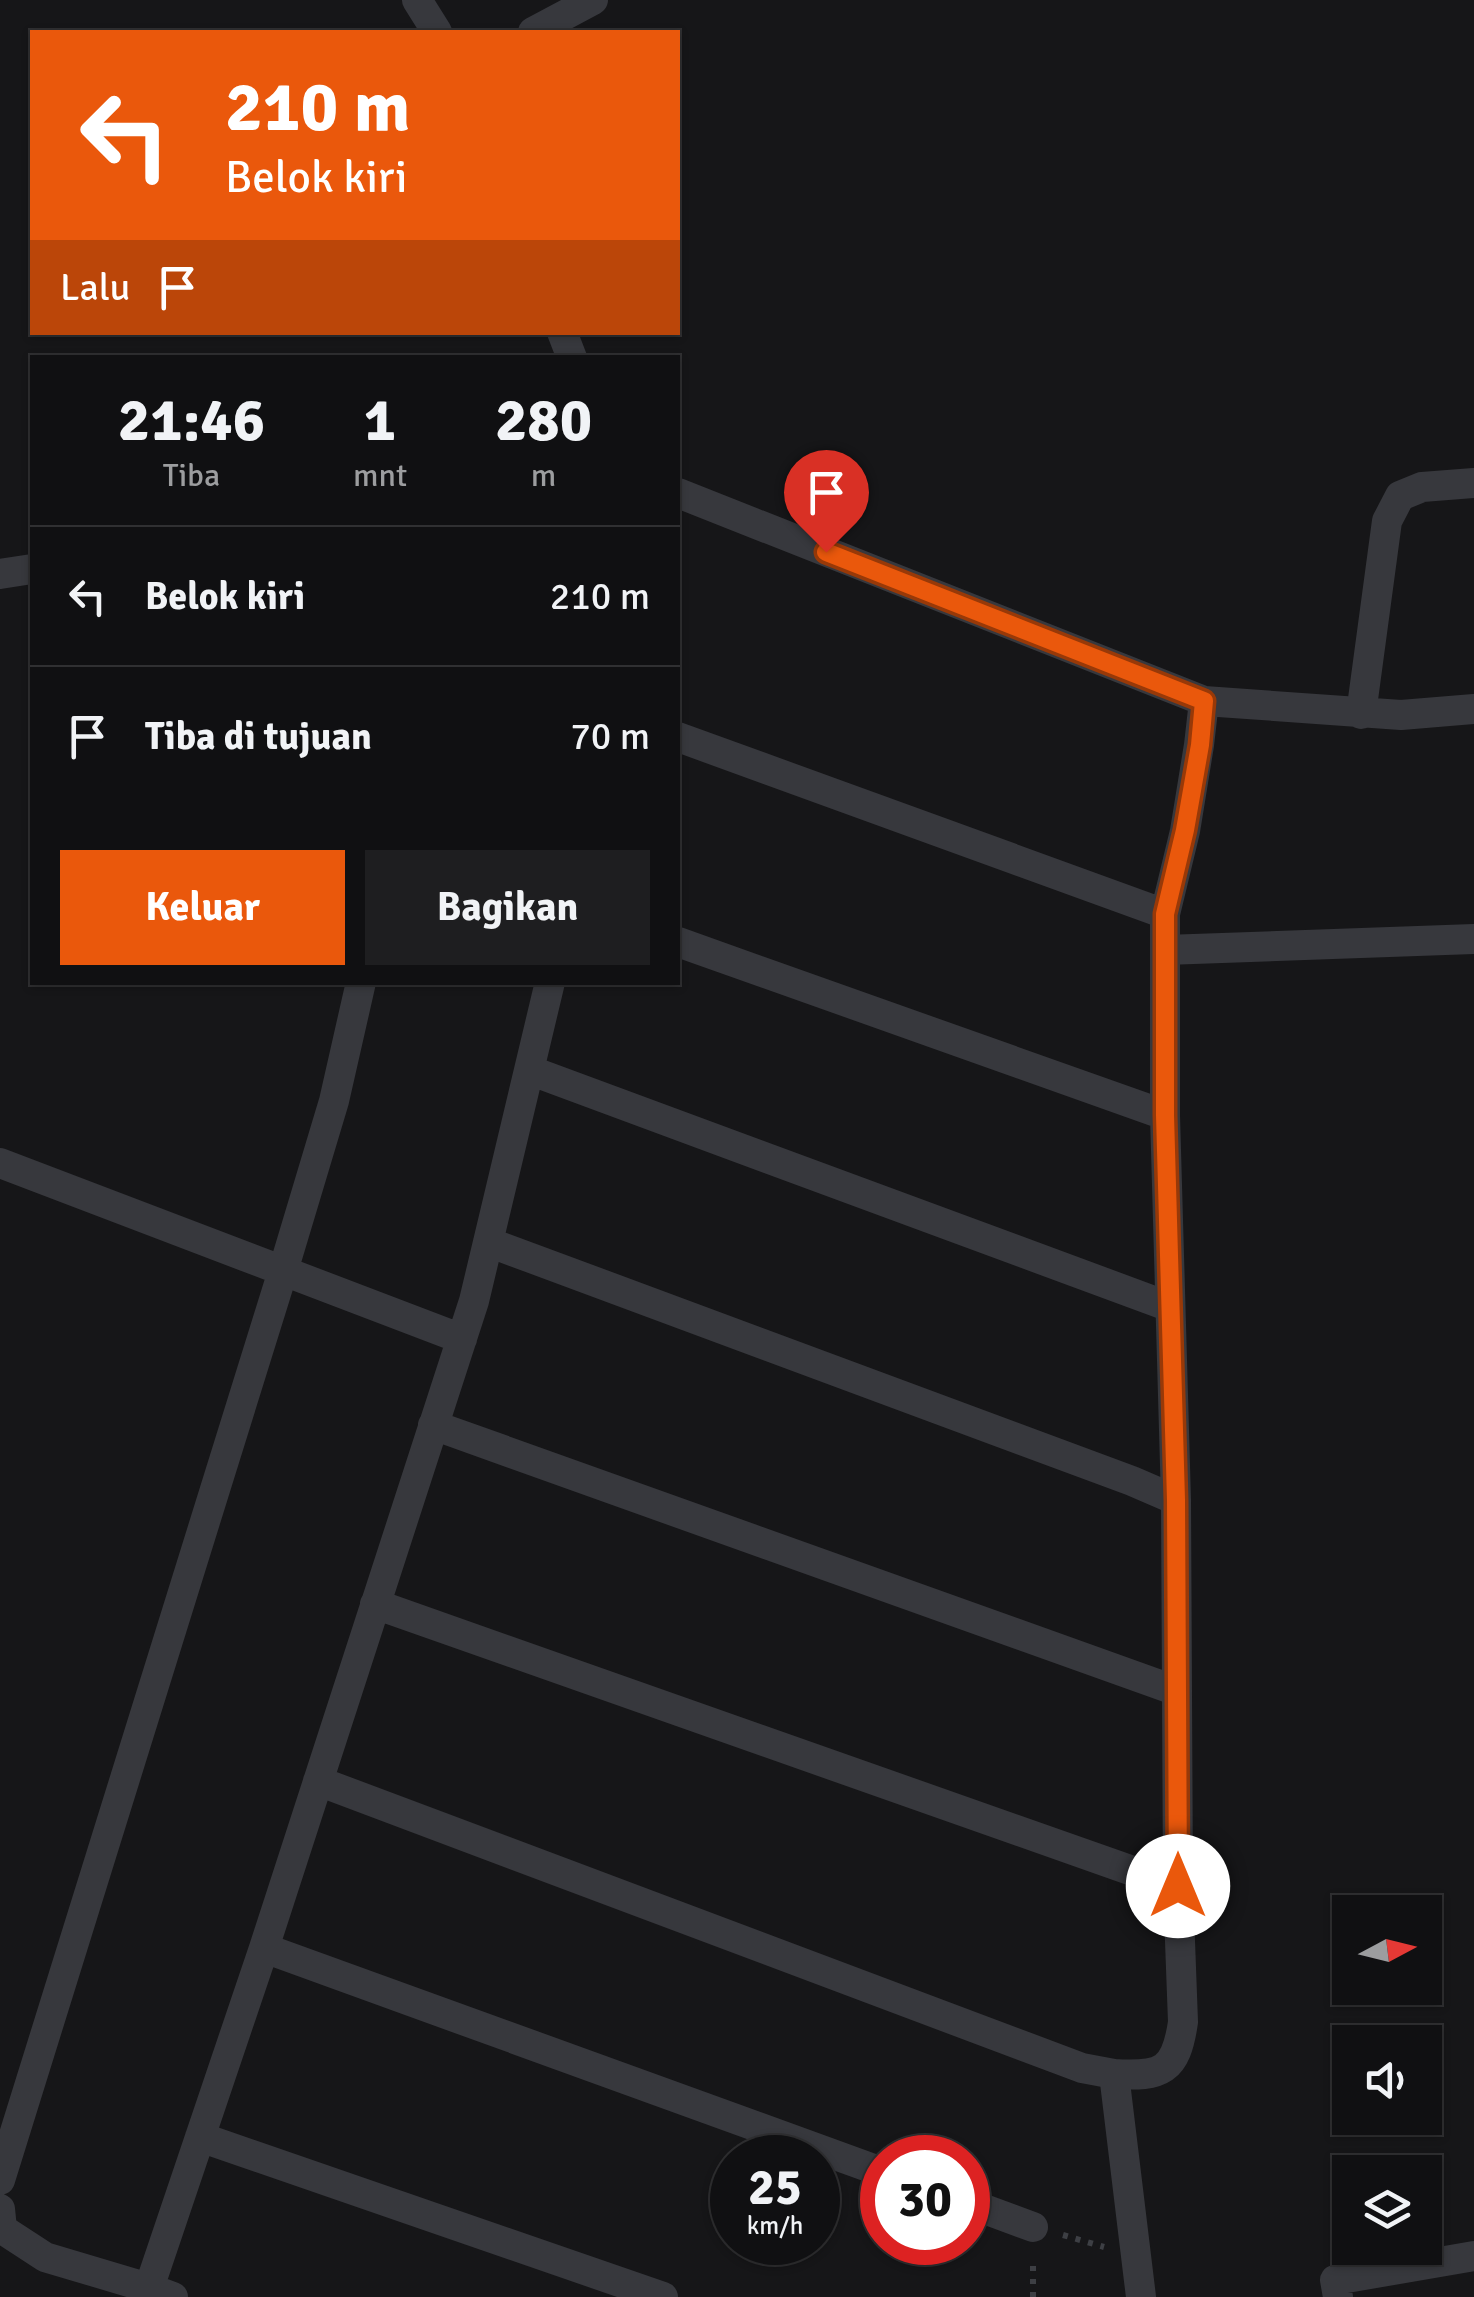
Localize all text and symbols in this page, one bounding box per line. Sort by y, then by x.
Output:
text: 210 m [225,64,410,150]
icon: left [60,70,190,200]
text: Belok kiri [225,150,407,205]
icon: arrive [150,260,205,315]
text: Lalu [60,264,130,311]
text: 21:46 [118,384,265,458]
text: 1 [364,384,396,458]
text: 280 [495,384,592,458]
pin [784,450,869,553]
text: Tiba [163,456,220,495]
text: mnt [353,456,407,495]
text: m [531,456,556,495]
icon: arrive [799,465,854,520]
icon: left [60,569,115,624]
text: Belok kiri [145,573,305,620]
text: 210 m [550,573,650,620]
icon: arrive [60,709,115,764]
text: Tiba di tujuan [145,713,372,760]
text: 70 m [570,713,650,760]
button: Keluar [60,850,345,965]
button: Bagikan [365,850,650,965]
position arrow [1126,1834,1230,1938]
north arrow [1332,1895,1442,2005]
map controls [1332,1895,1442,2265]
button: sound [1332,2025,1442,2135]
speed limit sign: 30 [860,2135,990,2265]
button: layers [1332,2155,1442,2265]
text: 25 [748,2157,802,2219]
text: km/h [747,2210,803,2241]

